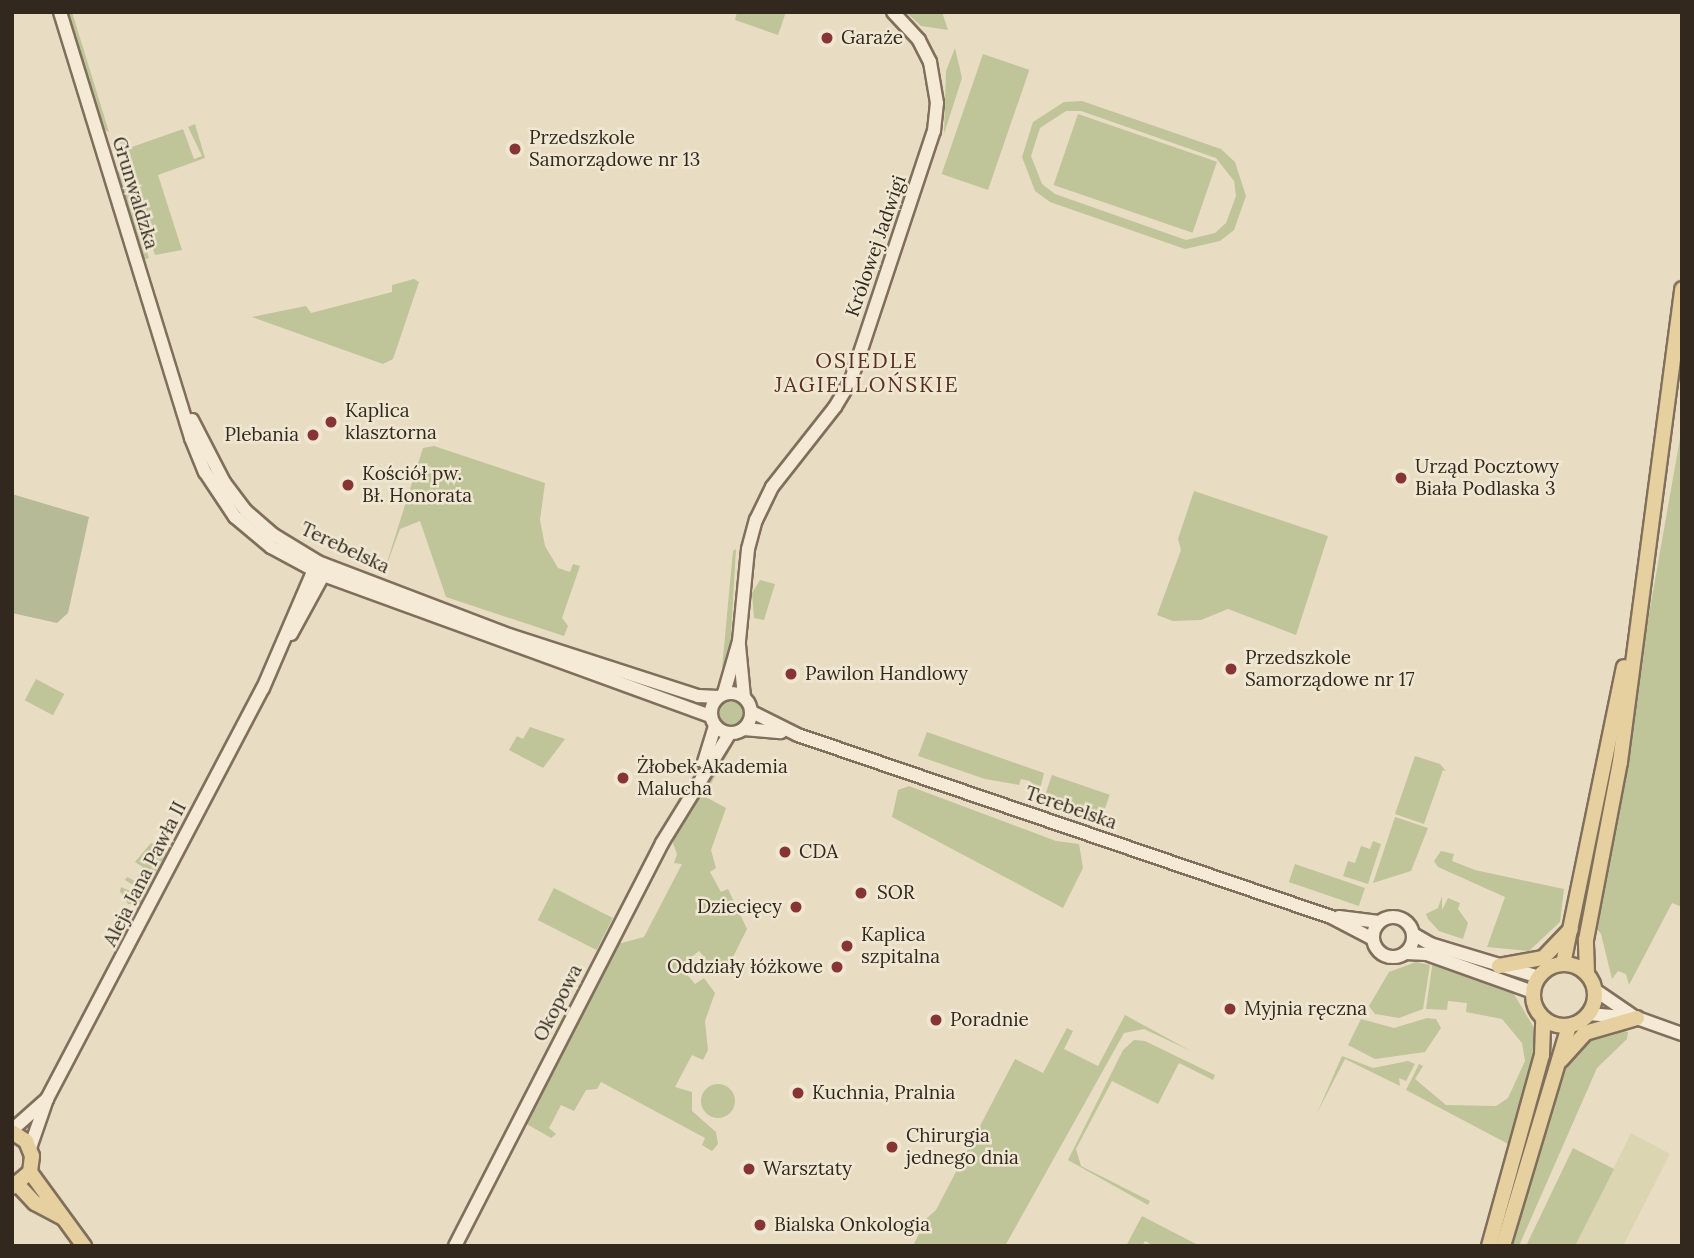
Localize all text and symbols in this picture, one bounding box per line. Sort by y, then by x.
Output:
place label: Garaże [841,27,903,49]
marker: Garaże [819,30,835,46]
place label: Przedszkole Samorządowe nr 13 [529,127,700,171]
street label: Grunwaldzka [107,134,163,252]
marker: Przedszkole Samorządowe nr 13 [507,141,523,157]
street label: Królowej Jadwigi [841,172,911,320]
district label: OSIEDLE JAGIELLOŃSKIE [776,348,958,398]
place label: Kaplica klasztorna [345,400,437,444]
marker: Kaplica klasztorna [323,414,339,430]
place label: Plebania [225,424,299,446]
marker: Plebania [305,427,321,443]
place label: Urząd Pocztowy Biała Podlaska 3 [1415,456,1559,500]
place label: Kościół pw. Bł. Honorata [362,463,472,507]
marker: Urząd Pocztowy Biała Podlaska 3 [1393,470,1409,486]
marker: Kościół pw. Bł. Honorata [340,477,356,493]
street label: Terebelska [297,518,393,578]
place label: Przedszkole Samorządowe nr 17 [1245,647,1414,691]
marker: Przedszkole Samorządowe nr 17 [1223,661,1239,677]
place label: Pawilon Handlowy [805,663,968,685]
marker: Pawilon Handlowy [783,666,799,682]
place label: Żłobek Akademia Malucha [637,756,788,800]
marker: Żłobek Akademia Malucha [615,770,631,786]
street label: Terebelska [1022,782,1120,834]
street label: Aleja Jana Pawła II [99,798,191,950]
place label: CDA [799,841,838,863]
marker: CDA [777,844,793,860]
place label: SOR [877,882,915,904]
marker: SOR [851,883,871,903]
place label: Dziecięcy [697,896,782,918]
marker: Dziecięcy [788,899,804,915]
place label: Kaplica szpitalna [861,924,940,968]
marker: Kaplica szpitalna [839,938,855,954]
place label: Oddziały łóżkowe [667,956,823,978]
marker: Oddziały łóżkowe [829,959,845,975]
street label: Okopowa [529,961,587,1045]
place label: Myjnia ręczna [1244,998,1367,1020]
marker: Myjnia ręczna [1222,1001,1238,1017]
place label: Poradnie [950,1009,1029,1031]
marker: Poradnie [928,1012,944,1028]
place label: Kuchnia, Pralnia [812,1082,955,1104]
marker: Kuchnia, Pralnia [790,1085,806,1101]
place label: Chirurgia jednego dnia [906,1125,1019,1169]
marker: Chirurgia jednego dnia [884,1139,900,1155]
place label: Warsztaty [763,1158,852,1180]
marker: Warsztaty [741,1161,757,1177]
place label: Bialska Onkologia [774,1214,930,1236]
marker: Bialska Onkologia [752,1217,768,1233]

